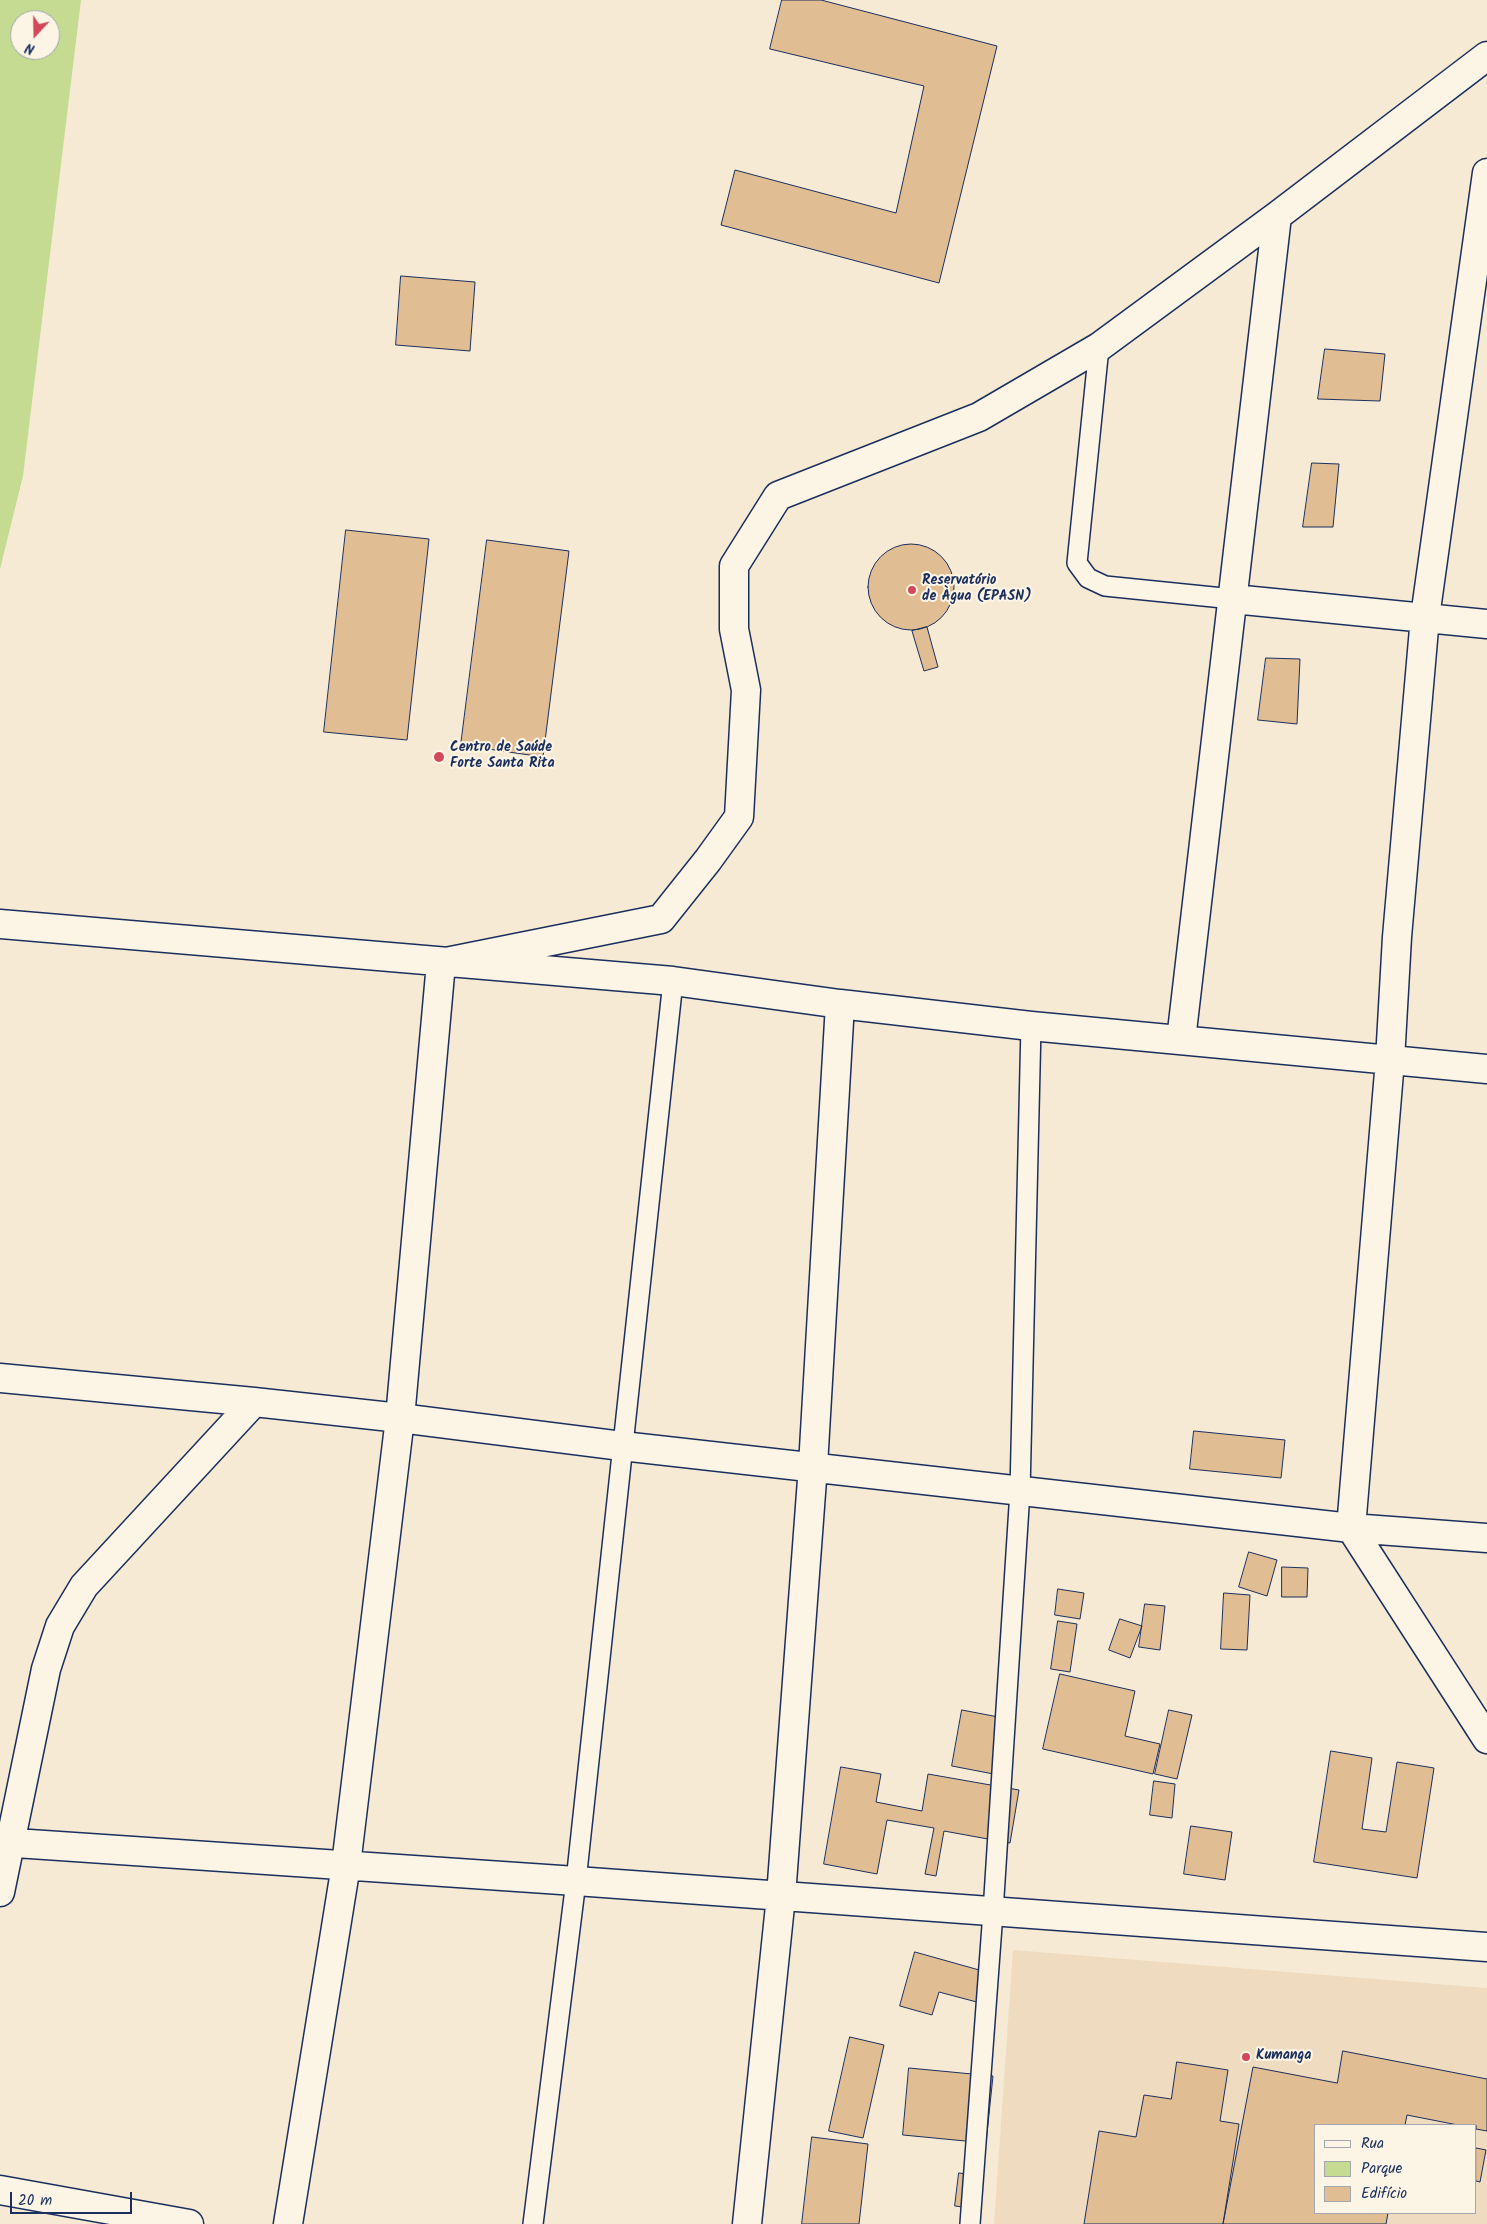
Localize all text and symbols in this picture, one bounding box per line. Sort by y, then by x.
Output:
north arrow [10,10,60,60]
text: N [22,36,38,60]
place label: Reservatório de Àgua (EPASN) [922,574,1032,606]
marker: Reservatório de Àgua (EPASN) [906,584,918,596]
place label: Centro de Saúde Forte Santa Rita [450,741,555,774]
marker: Centro de Saúde Forte Santa Rita [432,750,446,764]
place label: Kumanga [1256,2049,1311,2065]
marker: Kumanga [1240,2051,1252,2063]
legend [1314,2124,1477,2214]
text: Rua [1361,2132,1384,2156]
text: Parque [1361,2157,1402,2181]
scale bar [12,2182,135,2214]
text: Edifício [1361,2182,1407,2206]
text: 20 m [18,2189,52,2213]

